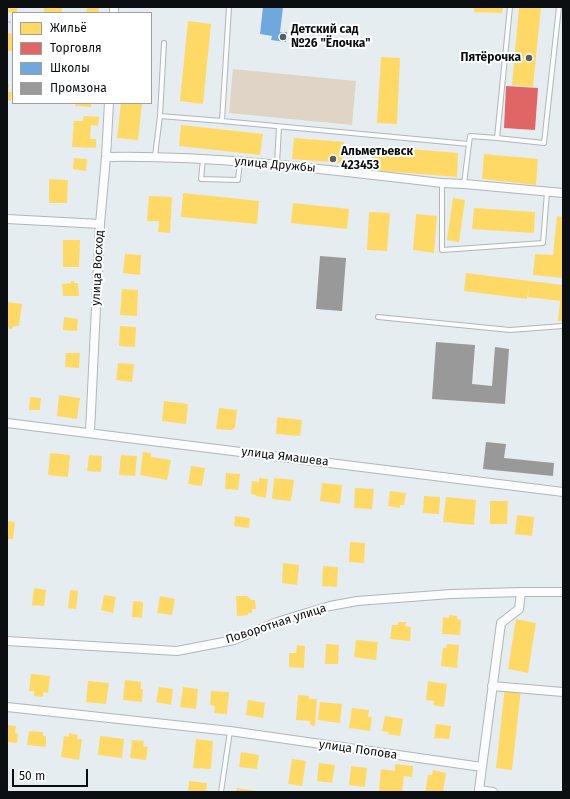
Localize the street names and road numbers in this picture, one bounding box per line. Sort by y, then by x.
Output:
street label: улица Дружбы [234,154,316,176]
street label: улица Восход [89,230,107,306]
street label: улица Ямашева [241,445,329,469]
street label: Поворотная улица [224,601,328,647]
street label: улица Попова [318,737,398,763]

